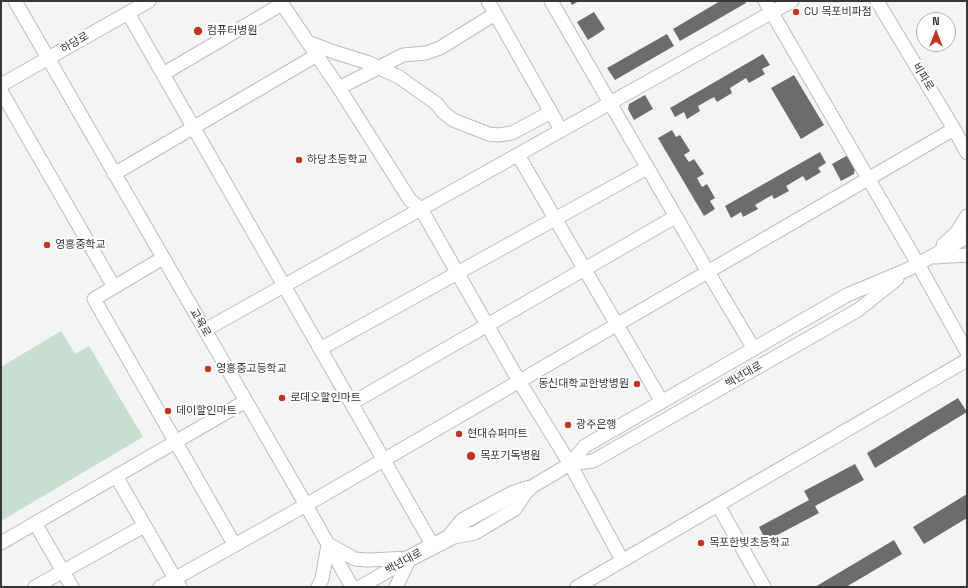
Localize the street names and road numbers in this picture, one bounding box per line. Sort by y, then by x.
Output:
street label: 하당로 [59,30,91,56]
street label: 비파로 [910,61,936,93]
street label: 교육로 [187,307,213,339]
street label: 백년대로 [723,359,765,391]
street label: 백년대로 [383,546,425,578]

